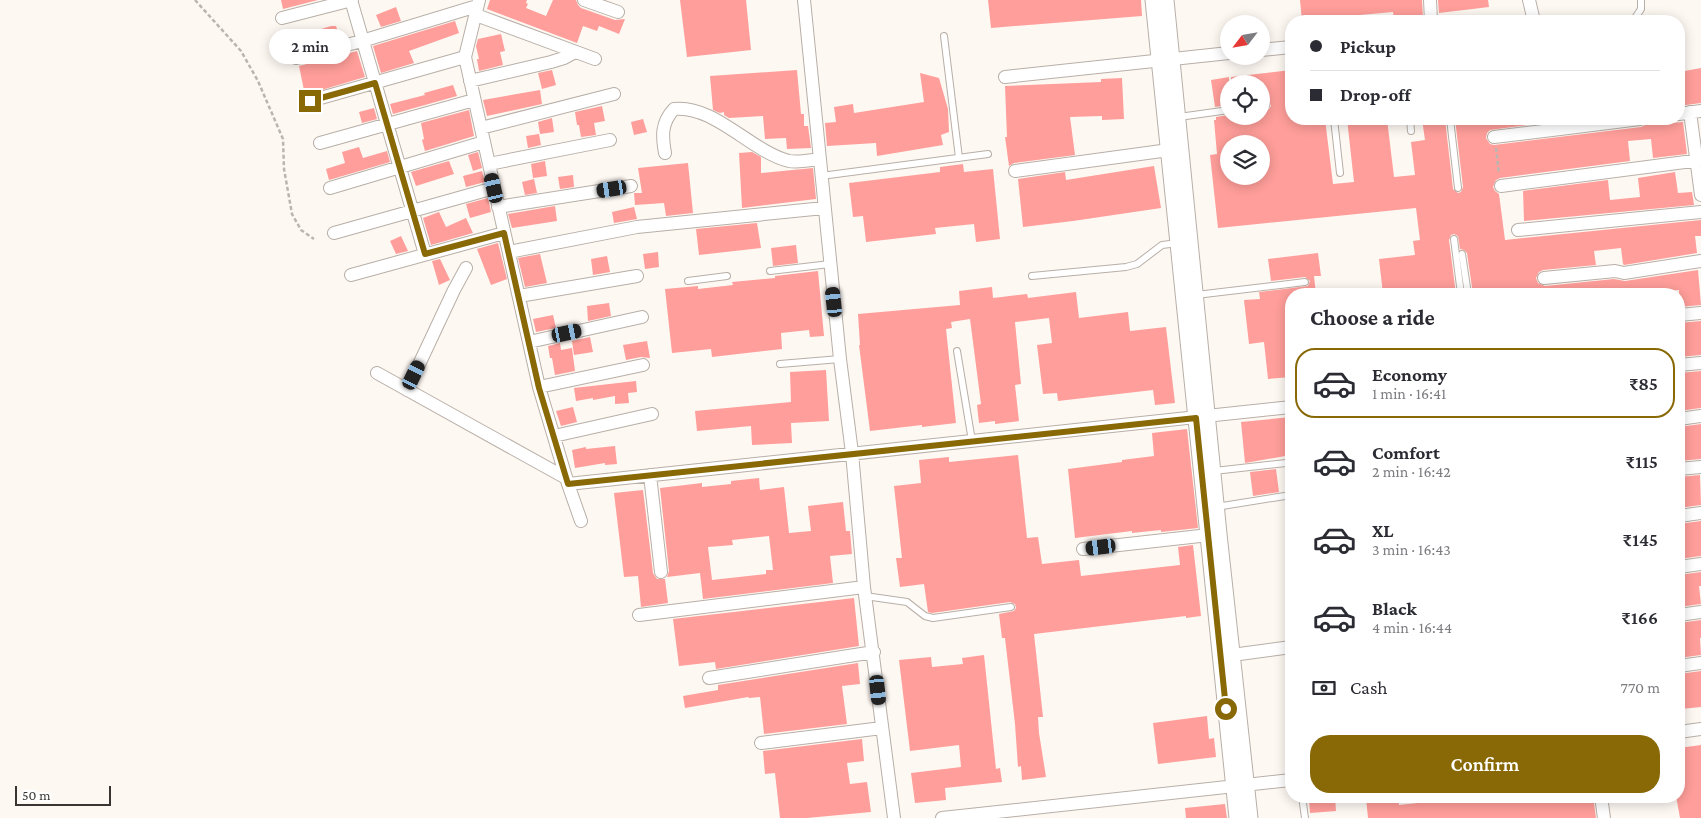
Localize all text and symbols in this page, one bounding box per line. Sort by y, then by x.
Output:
north arrow [1220,15,1270,65]
map controls [1220,15,1270,185]
callout: 2 min [269,28,351,64]
text: Pickup [1340,36,1396,57]
text: 2 min [291,38,329,55]
button: locate [1220,75,1270,125]
text: Drop-off [1340,84,1411,105]
route end [299,90,321,112]
button: layers [1220,135,1270,185]
car [483,172,504,204]
car [596,179,627,199]
car [824,286,843,318]
text: Choose a ride [1310,305,1435,330]
car [550,323,583,343]
car [400,358,427,392]
icon: car [1312,361,1357,406]
text: Economy [1372,364,1447,385]
text: ₹85 [1629,373,1658,394]
text: 1 min · 16:41 [1372,385,1446,402]
icon: car [1312,439,1357,484]
text: Comfort [1372,442,1440,463]
text: ₹115 [1626,451,1658,472]
text: 2 min · 16:42 [1372,463,1451,480]
icon: car [1312,517,1357,562]
text: XL [1372,520,1394,541]
text: ₹145 [1622,529,1658,550]
car [1085,538,1116,556]
text: 3 min · 16:43 [1372,541,1451,558]
icon: car [1312,595,1357,640]
text: Black [1372,598,1417,619]
text: ₹166 [1621,607,1658,628]
text: 4 min · 16:44 [1372,619,1452,636]
car [868,674,887,706]
icon: cash [1310,674,1338,702]
text: Cash [1350,677,1388,698]
text: 770 m [1621,679,1660,696]
route start [1215,698,1237,720]
button: Confirm [1310,735,1660,793]
scale bar [15,783,111,806]
text: 50 m [22,787,50,803]

